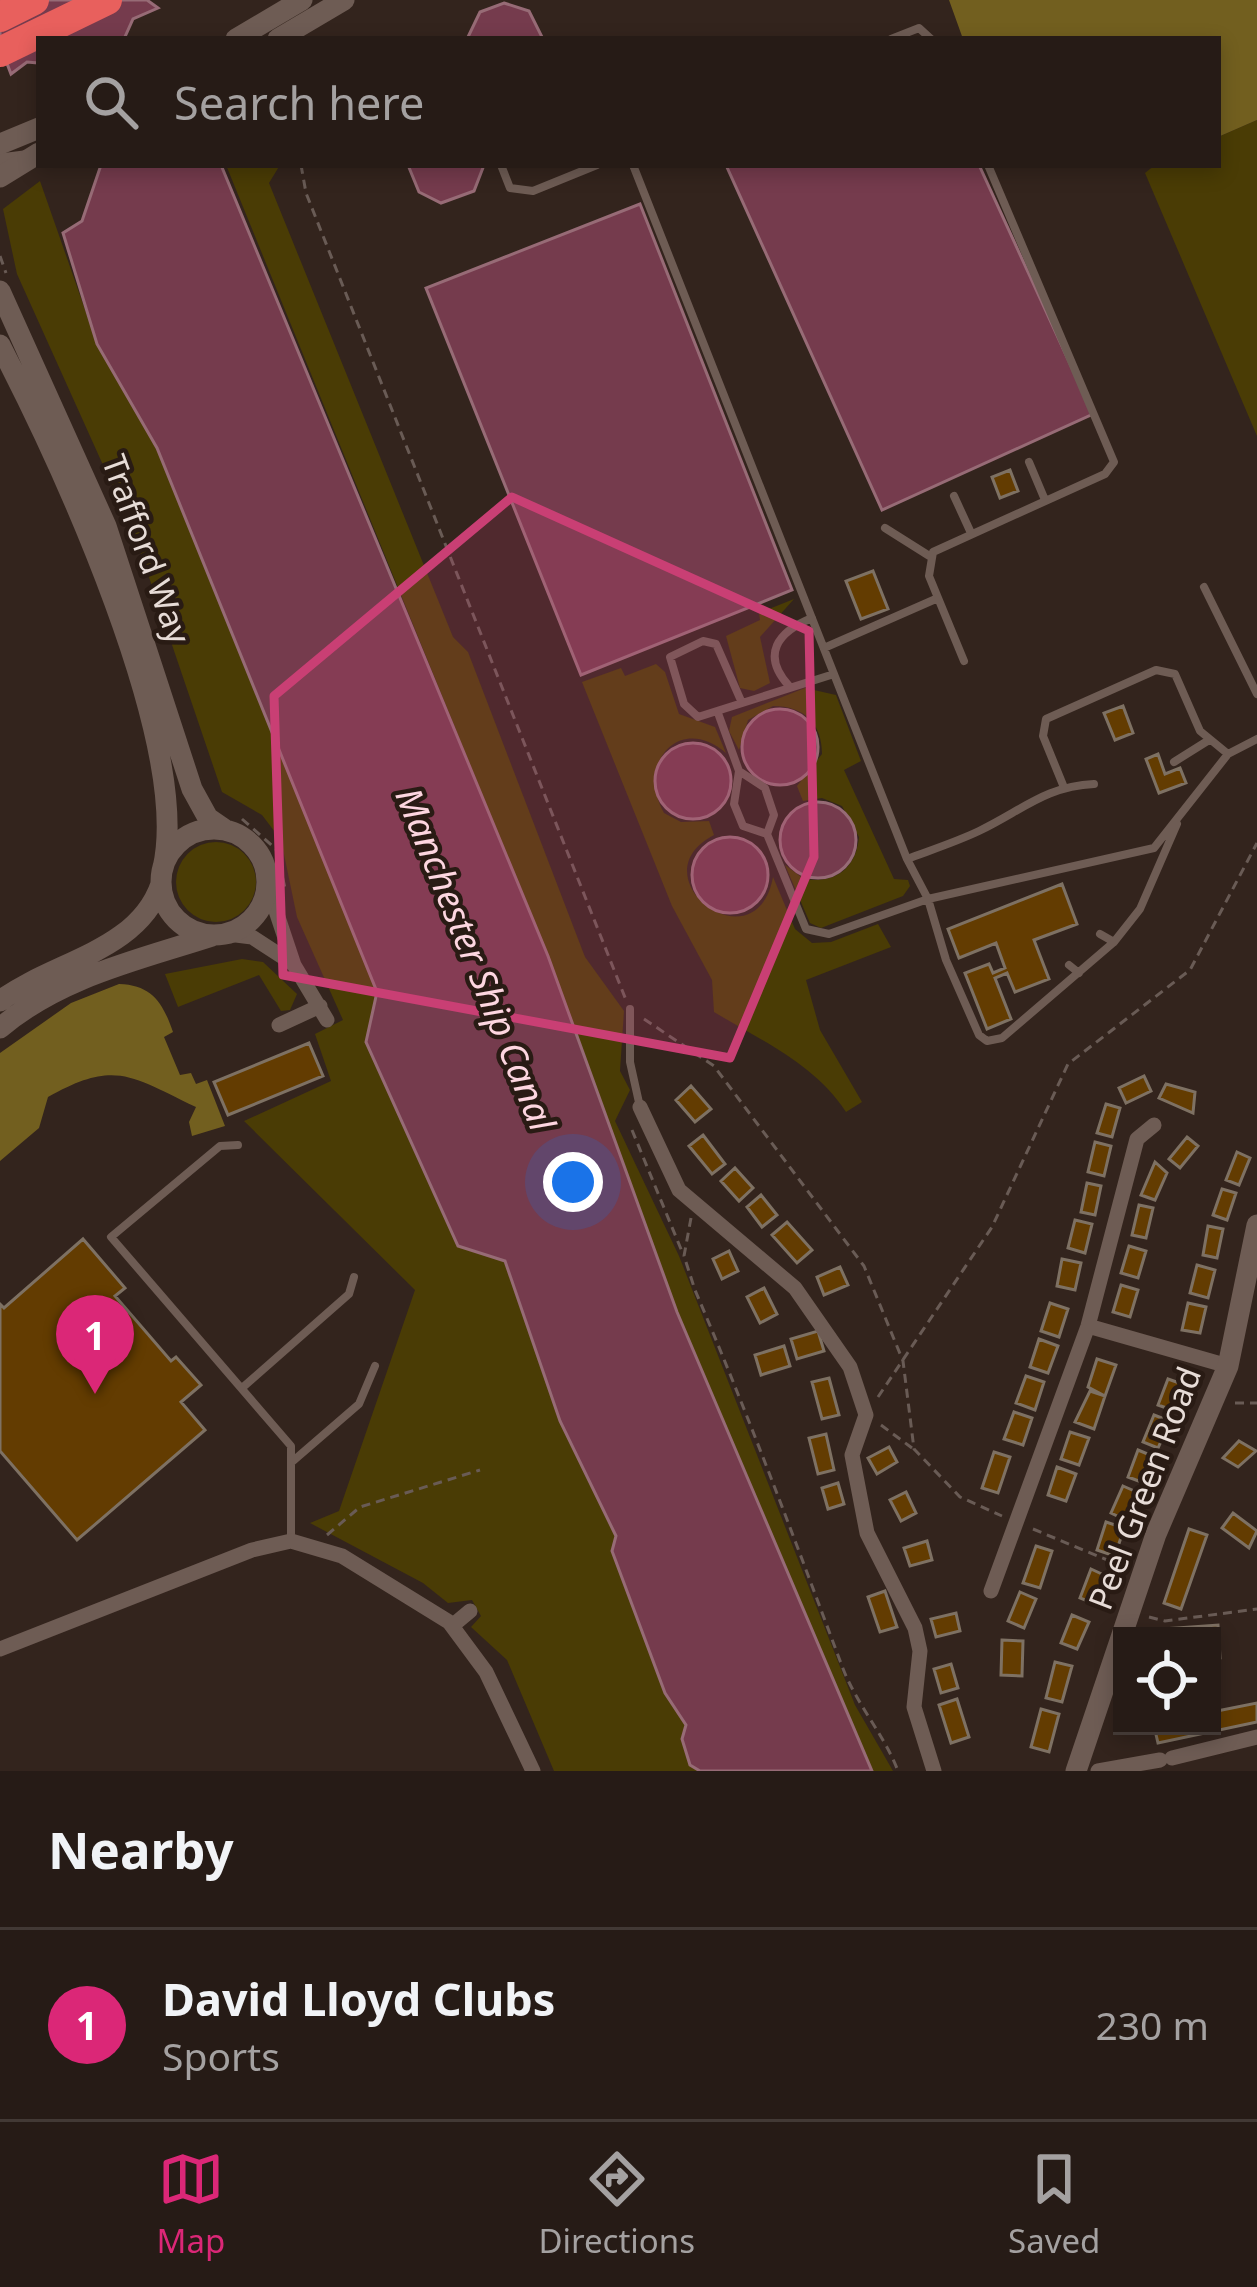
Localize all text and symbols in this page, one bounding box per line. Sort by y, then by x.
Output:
search box [36,36,1221,168]
icon: search [78,69,144,135]
text: Search here [174,72,424,133]
street label: Trafford Way [92,448,202,650]
water label: Manchester Ship Canal [385,780,568,1139]
your location [543,1152,603,1212]
pin: 1 [56,1295,134,1394]
street label: Peel Green Road [1077,1360,1211,1616]
map controls [1113,1627,1221,1735]
button: locate [1113,1627,1221,1735]
text: Nearby [48,1814,234,1884]
text: David Lloyd Clubs [162,1968,555,2029]
text: 1 [76,1998,98,2051]
text: 230 m [1095,1998,1209,2051]
text: Sports [162,2029,280,2082]
tab: Map [157,2146,225,2263]
tab: Directions [538,2146,695,2263]
tab: Saved [1008,2146,1100,2263]

